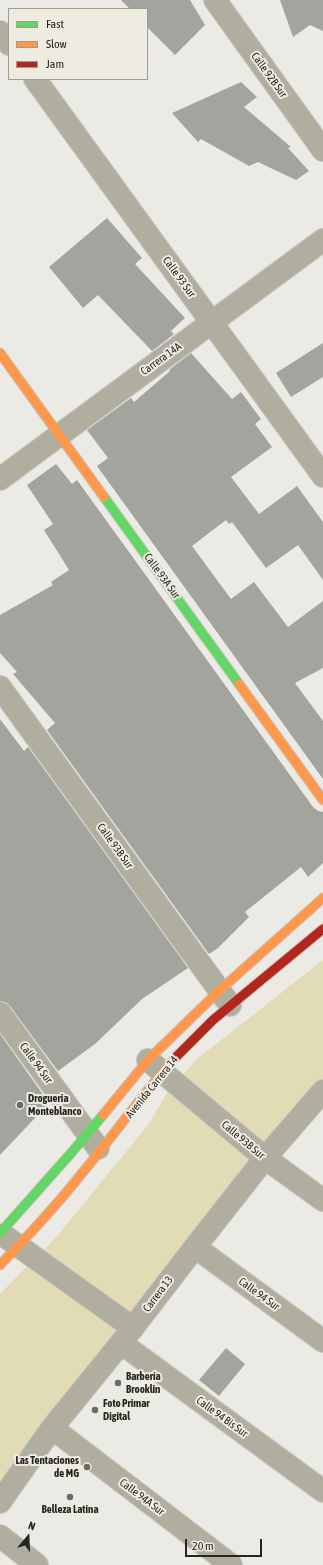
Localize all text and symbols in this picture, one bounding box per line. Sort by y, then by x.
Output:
legend [8,8,148,80]
text: Fast [46,17,64,31]
text: Slow [46,37,67,51]
street label: Calle 92B Sur [248,50,290,100]
text: Jam [46,57,64,71]
street label: Calle 93 Sur [160,254,198,300]
street label: Carrera 14A [138,340,184,378]
street label: Calle 93A Sur [141,551,183,601]
street label: Calle 93B Sur [94,821,136,871]
street label: Calle 94 Sur [17,1040,55,1086]
street label: Avenida Carrera 14 [123,1053,181,1121]
place label: Drogueria Monteblanco [28,1092,82,1118]
marker: Drogueria Monteblanco [15,1100,25,1110]
street label: Calle 93B Sur [219,1118,267,1162]
street label: Carrera 13 [140,1273,176,1315]
street label: Calle 94 Sur [236,1275,282,1313]
place label: Barbería Brooklin [126,1370,161,1396]
marker: Barbería Brooklin [113,1378,123,1388]
street label: Calle 94 Bis Sur [194,1394,250,1440]
place label: Foto Primar Digital [103,1397,150,1423]
marker: Foto Primar Digital [90,1405,100,1415]
place label: Las Tentaciones de MG [15,1454,79,1480]
marker: Las Tentaciones de MG [82,1462,92,1472]
street label: Calle 94A Sur [117,1476,167,1518]
marker: Belleza Latina [65,1492,75,1502]
place label: Belleza Latina [41,1503,99,1517]
north arrow [8,1517,48,1557]
text: N [27,1519,37,1532]
scale bar [187,1531,264,1557]
text: 20 m [192,1539,214,1553]

